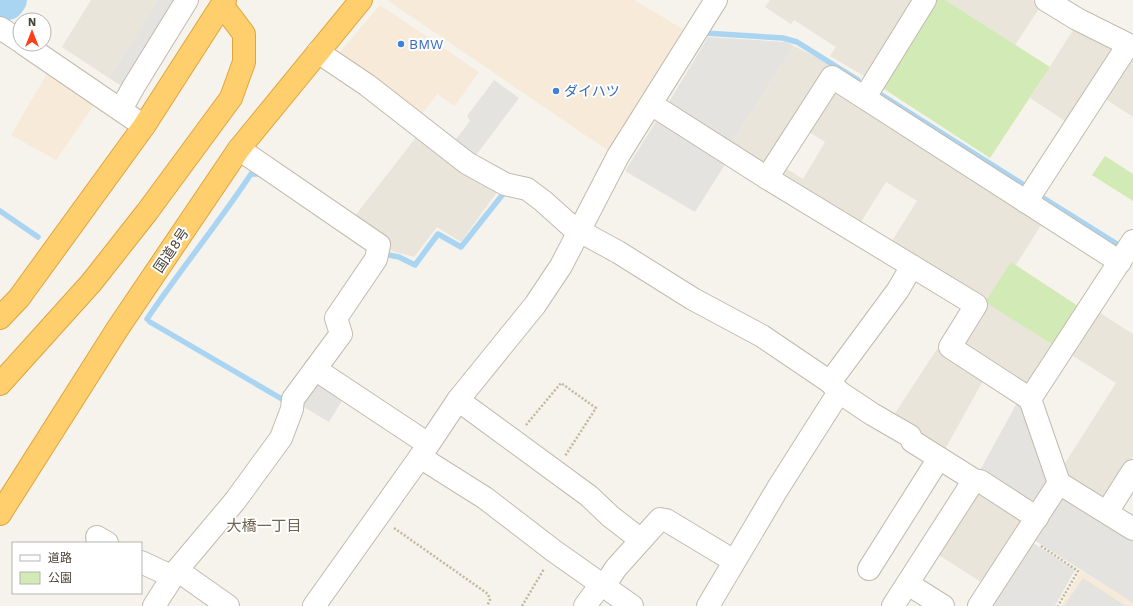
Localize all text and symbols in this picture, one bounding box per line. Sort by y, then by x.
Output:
north arrow [12,12,52,52]
text: N [28,16,36,29]
place label: BMW [409,36,444,52]
marker: BMW [396,39,406,49]
place label: ダイハツ [564,83,620,99]
marker: ダイハツ [551,86,561,96]
street label: 国道8号 [150,225,192,275]
district label: 大橋一丁目 [226,517,302,535]
legend [12,542,142,594]
text: 道路 [48,551,72,565]
text: 公園 [48,571,72,585]

